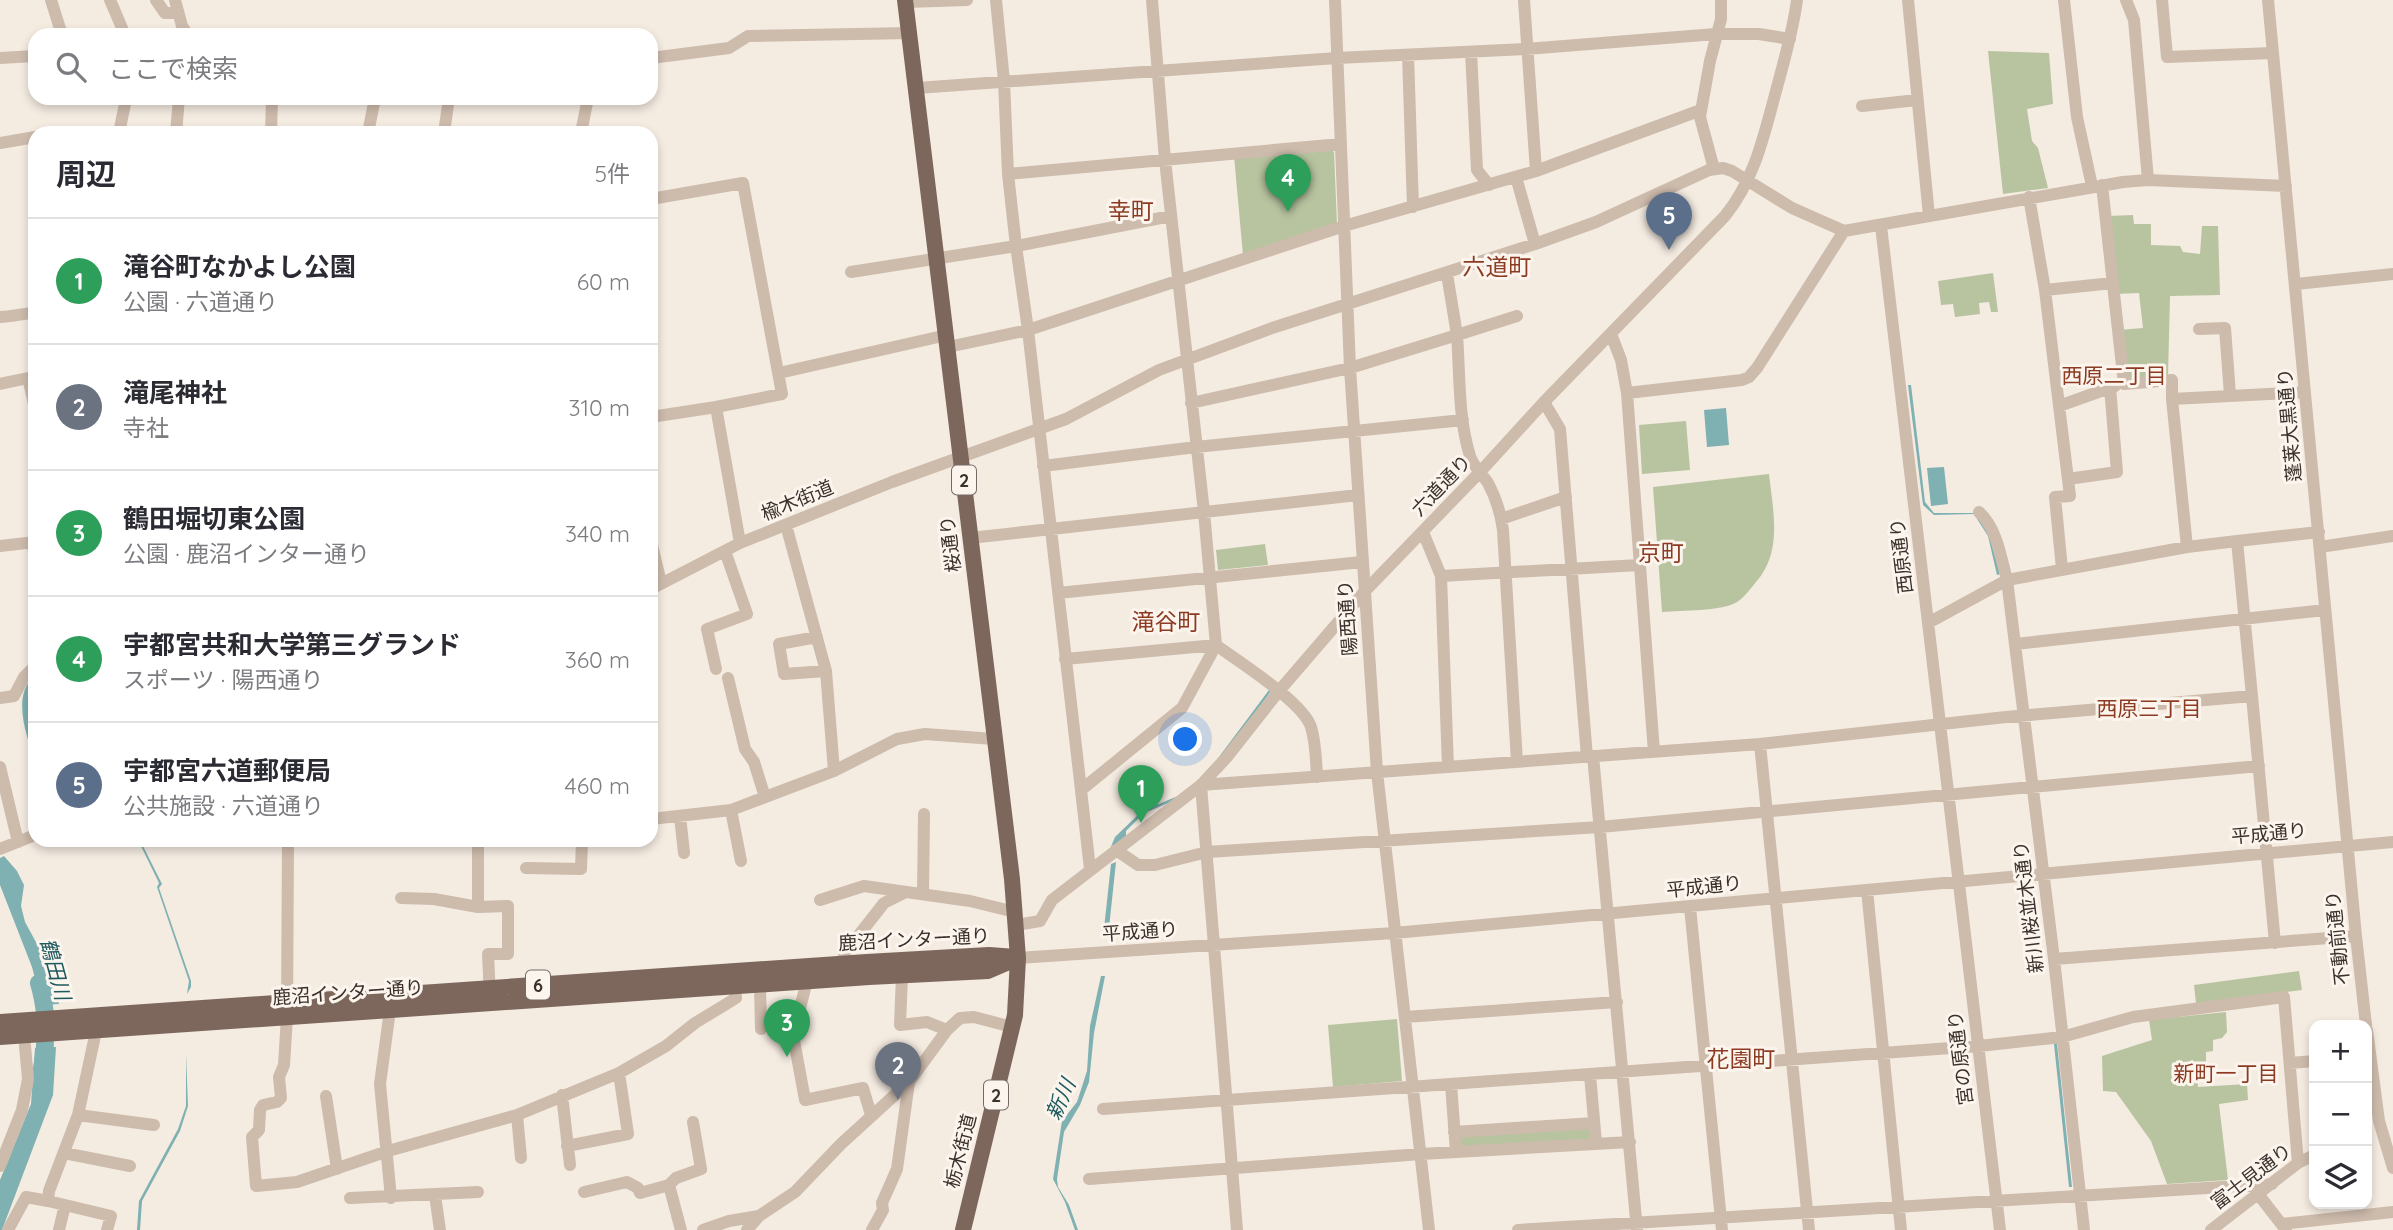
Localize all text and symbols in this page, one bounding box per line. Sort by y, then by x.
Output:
search box [28,28,658,105]
icon: search [52,48,90,86]
text: ここで検索 [108,52,238,85]
pin: 4 [1265,154,1311,212]
text: 周辺 [56,155,116,193]
text: 5件 [594,159,630,188]
pin: 5 [1646,192,1692,250]
district label: 幸町 [1108,196,1154,225]
text: 滝谷町なかよし公園 [123,250,356,283]
district label: 六道町 [1463,252,1532,281]
text: 1 [75,267,83,296]
text: 60 m [577,267,630,296]
text: 公園 · 六道通り [123,287,278,316]
district label: 西原二丁目 [2062,362,2167,388]
street label: 蓬莱大黒通り [2272,367,2306,483]
text: 滝尾神社 [123,376,227,409]
text: 2 [72,393,86,422]
text: 310 m [568,393,630,422]
text: 寺社 [123,413,169,442]
street label: 六道通り [1406,449,1476,521]
road number: 2 [952,466,976,494]
street label: 楡木街道 [757,475,837,525]
text: 鶴田堀切東公園 [123,502,305,535]
street label: 桜通り [935,514,965,574]
street label: 西原通り [1884,517,1918,595]
text: 3 [73,519,85,548]
text: 340 m [565,519,630,548]
district label: 京町 [1638,538,1684,567]
text: 公園 · 鹿沼インター通り [123,539,370,568]
street label: 陽西通り [1332,579,1362,657]
district label: 滝谷町 [1132,607,1201,636]
text: 宇都宮共和大学第三グランド [123,628,461,661]
text: 4 [72,645,86,674]
text: 360 m [565,645,630,674]
text: スポーツ · 陽西通り [123,665,324,694]
district label: 西原三丁目 [2097,695,2202,721]
your location [1168,722,1202,756]
text: 宇都宮六道郵便局 [123,754,331,787]
pin: 1 [1118,765,1164,823]
text: 5 [72,771,86,800]
text: 460 m [565,771,630,800]
text: 公共施設 · 六道通り [123,791,324,820]
street label: 平成通り [2230,818,2308,848]
street label: 新川桜並木通り [2008,840,2048,974]
street label: 平成通り [1665,870,1743,902]
street label: 不動前通り [2320,889,2354,987]
street label: 平成通り [1101,916,1179,946]
street label: 鹿沼インター通り [837,923,991,955]
water label: 鶴田川 [35,935,77,1005]
road number: 6 [526,970,550,1000]
street label: 鹿沼インター通り [271,975,425,1009]
pin: 3 [764,999,810,1057]
street label: 宮の原通り [1942,1009,1978,1107]
map controls [2309,1020,2372,1209]
button: + [2309,1020,2372,1083]
pin: 2 [875,1042,921,1100]
district label: 花園町 [1707,1044,1776,1073]
district label: 新町一丁目 [2174,1060,2279,1086]
water label: 新川 [1040,1073,1081,1123]
road number: 2 [984,1080,1008,1110]
button: − [2309,1083,2372,1146]
street label: 栃木街道 [939,1111,981,1191]
street label: 富士見通り [2206,1138,2296,1214]
button: layers [2309,1146,2372,1209]

